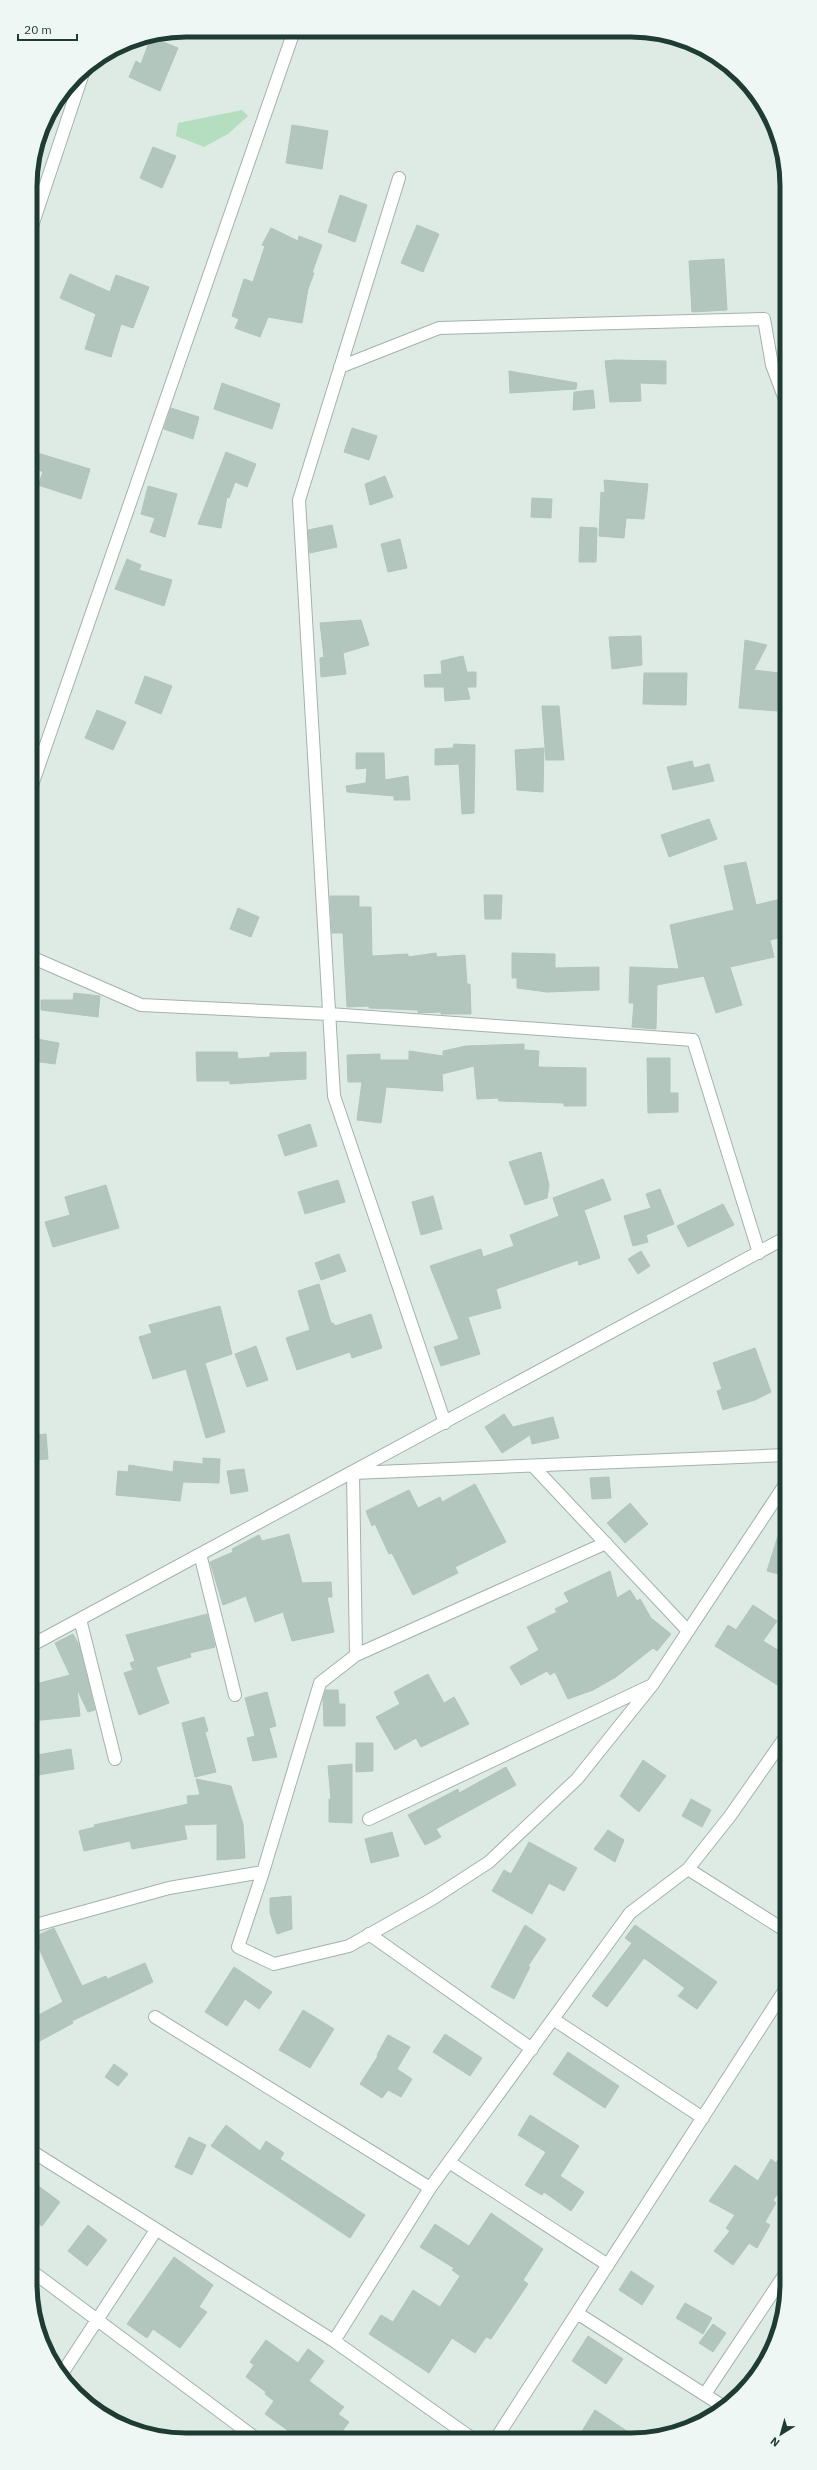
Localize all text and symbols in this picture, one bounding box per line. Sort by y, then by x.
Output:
scale bar [18,16,77,42]
text: 20 m [24,22,52,37]
north arrow [761,2414,801,2454]
text: N [768,2434,782,2450]

